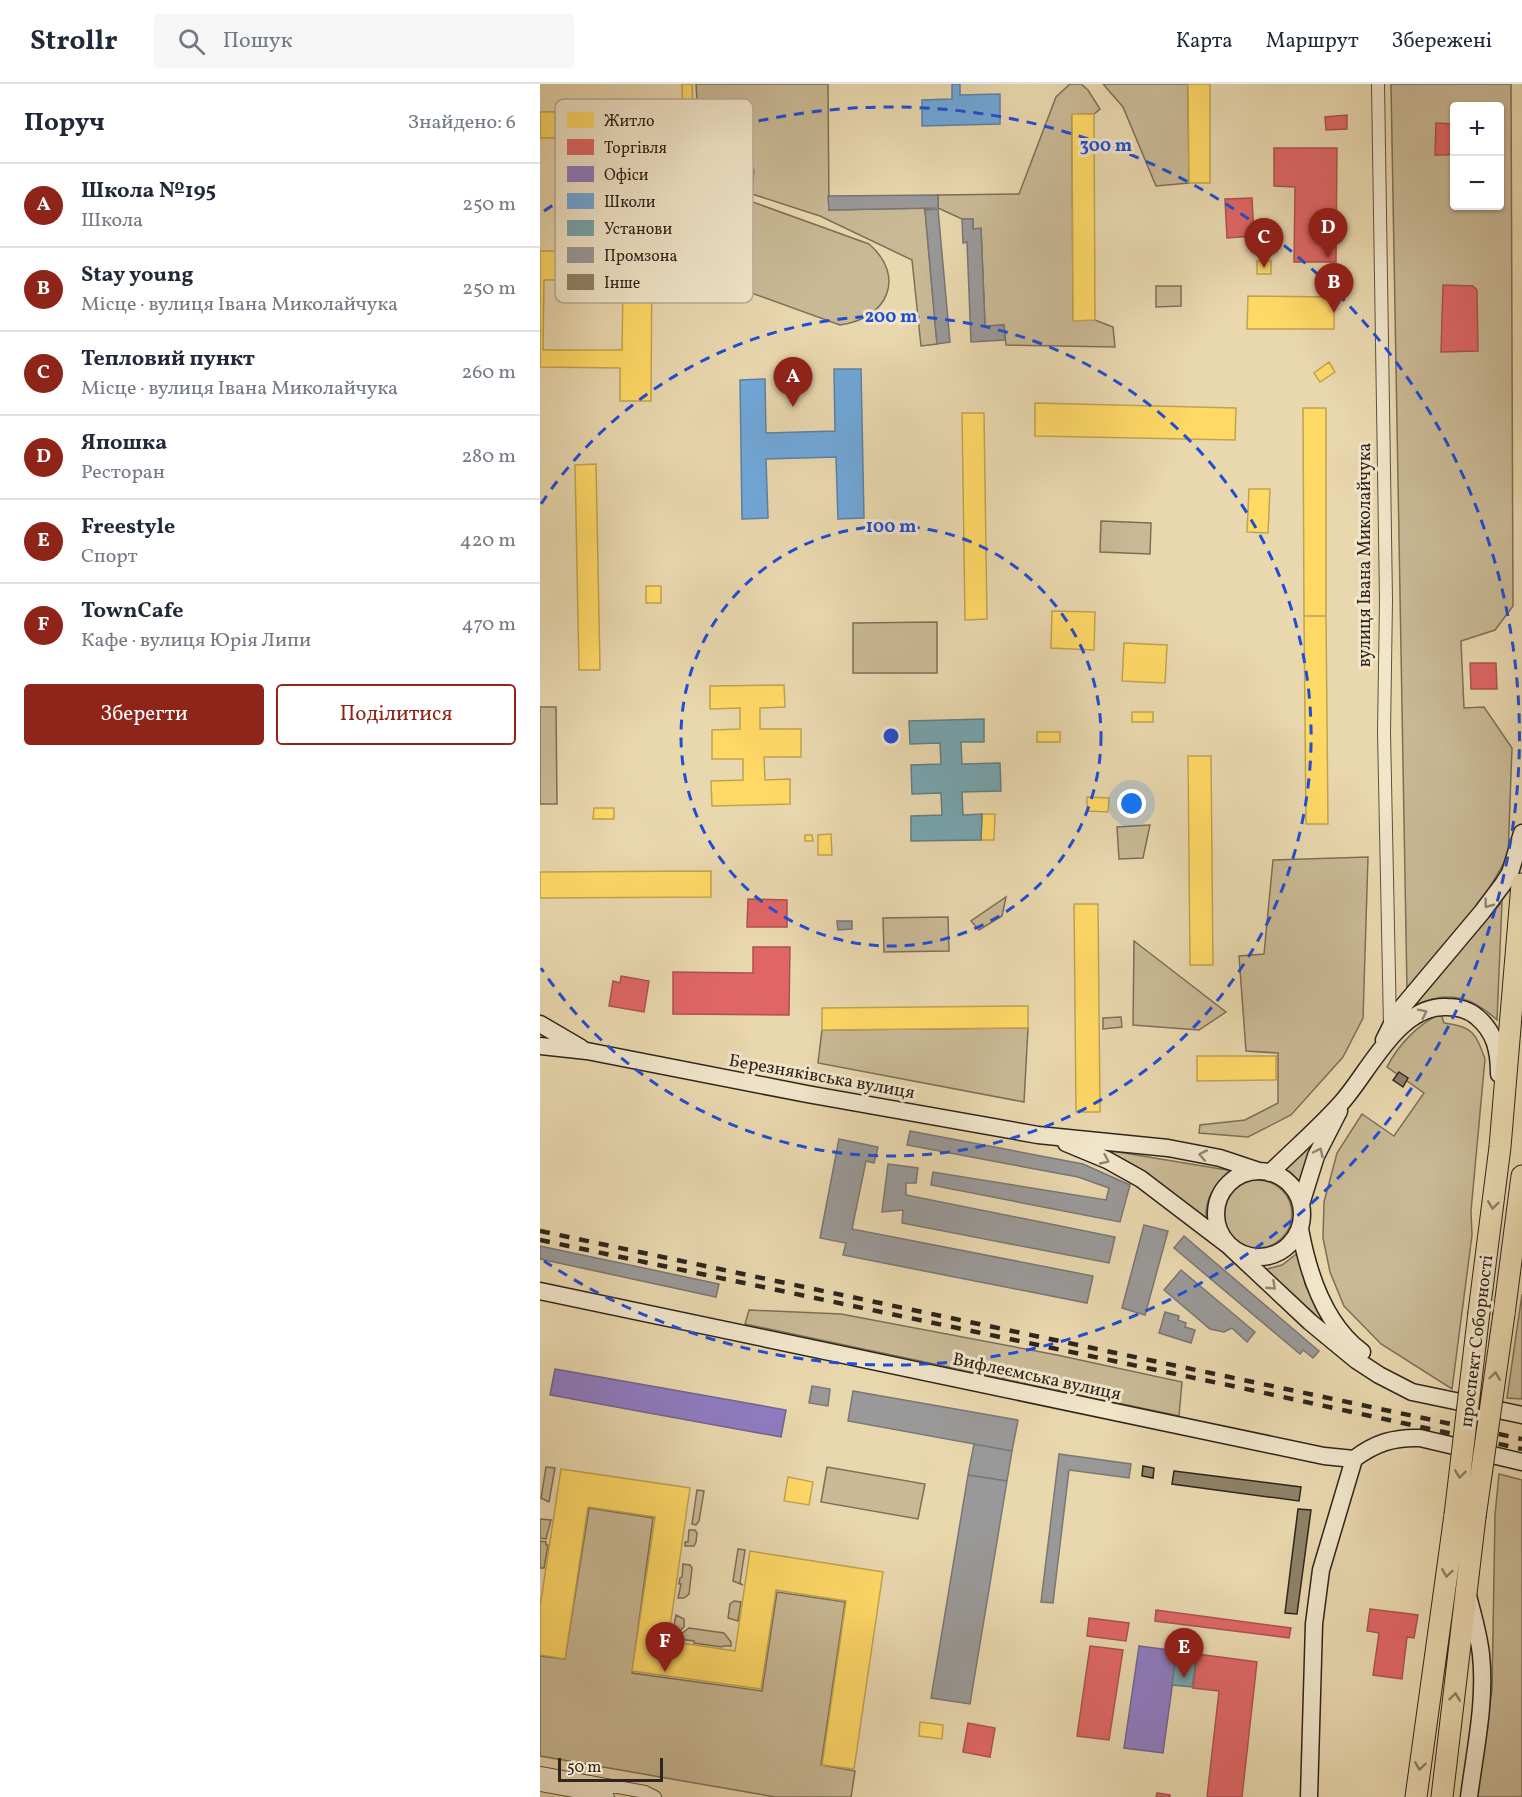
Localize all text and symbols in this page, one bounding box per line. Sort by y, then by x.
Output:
search box [154,14,574,68]
text: Strollr [30,22,118,61]
icon: search [175,25,208,58]
text: Пошук [223,26,292,57]
text: Карта [1176,27,1233,56]
text: Маршрут [1266,27,1359,56]
text: Збережені [1392,27,1492,56]
legend [555,99,753,303]
map controls [1450,102,1504,210]
button: + [1450,102,1504,156]
text: Поруч [24,105,105,141]
text: Знайдено: 6 [408,109,516,137]
text: Житло [604,111,654,133]
text: 300 m [1080,134,1132,159]
text: Торгівля [604,138,667,160]
button: − [1450,156,1504,210]
text: Офіси [604,165,649,187]
text: Школа №195 [81,176,216,207]
text: A [36,191,51,219]
text: 250 m [462,191,516,219]
text: Школи [604,192,656,214]
text: Школа [81,207,143,235]
pin: D [1308,208,1348,258]
pin: C [1244,218,1284,268]
text: Установи [604,219,672,241]
text: Промзона [604,246,677,268]
text: Stay young [81,260,194,291]
pin: B [1314,264,1354,313]
text: Інше [604,273,640,295]
text: B [37,275,50,303]
text: 250 m [462,275,516,303]
text: Місце · вулиця Івана Миколайчука [81,291,398,319]
text: 200 m [865,305,917,330]
text: Тепловий пункт [81,344,255,375]
pin: A [774,358,812,407]
text: C [37,359,50,387]
text: 260 m [461,359,516,387]
text: Місце · вулиця Івана Миколайчука [81,375,398,403]
text: Япошка [81,428,167,459]
text: D [36,443,51,471]
text: 280 m [461,443,516,471]
street label: вулиця Івана Миколайчука [1353,443,1378,667]
text: Ресторан [81,459,165,487]
text: Freestyle [81,512,175,543]
text: 100 m [866,515,916,540]
text: E [37,527,50,555]
text: 420 m [460,527,516,555]
text: Спорт [81,543,138,571]
text: TownCafe [81,596,184,627]
text: F [38,611,49,639]
text: 470 m [461,611,516,639]
text: Кафе · вулиця Юрія Липи [81,627,311,655]
button: Зберегти [24,684,264,745]
button: Поділитися [276,684,516,745]
centre of rings [881,726,901,746]
your location [1117,789,1146,818]
one-way arrow [1484,897,1495,908]
one-way arrow [1417,1008,1428,1020]
street label: Березняківська вулиця [727,1049,917,1106]
one-way arrow [1312,1147,1324,1158]
one-way arrow [1198,1149,1208,1162]
one-way arrow [1098,1152,1109,1164]
one-way arrow [1487,1200,1499,1209]
street label: проспект Соборності [1455,1254,1500,1429]
one-way arrow [1265,1279,1276,1290]
street label: Вифлеємська вулиця [950,1347,1123,1408]
one-way arrow [1489,1371,1501,1380]
one-way arrow [1454,1470,1466,1479]
one-way arrow [1441,1568,1453,1577]
pin: F [646,1622,684,1672]
pin: E [1164,1628,1204,1678]
one-way arrow [1448,1693,1460,1702]
scale bar [558,1755,663,1782]
text: 50 m [567,1757,601,1779]
one-way arrow [1415,1761,1427,1770]

